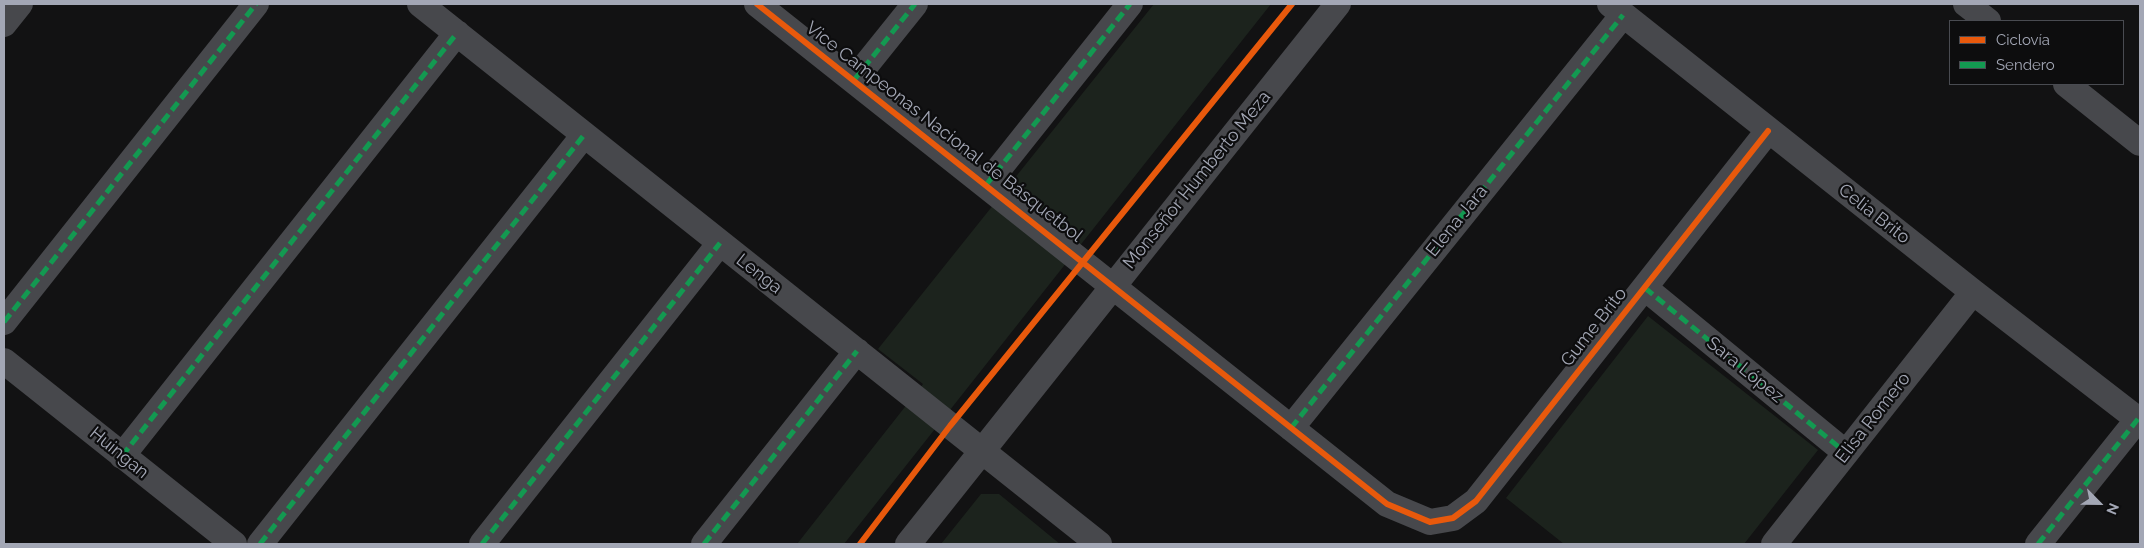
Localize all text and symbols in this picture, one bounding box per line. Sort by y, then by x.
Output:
street label: Vice Campeonas Nacional de Básquetbol [801,17,1087,247]
legend [1949,20,2124,85]
text: Ciclovía [1996,31,2050,49]
text: Sendero [1996,56,2055,74]
street label: Monseñor Humberto Meza [1119,87,1275,273]
street label: Celia Brito [1834,179,1914,249]
street label: Elena Jara [1422,181,1492,261]
street label: Lenga [732,249,786,299]
street label: Gume Brito [1557,283,1631,371]
street label: Sara López [1702,332,1788,408]
street label: Elisa Romero [1831,368,1915,468]
street label: Huingan [85,423,153,483]
north arrow [2074,478,2124,528]
text: N [2103,501,2122,517]

